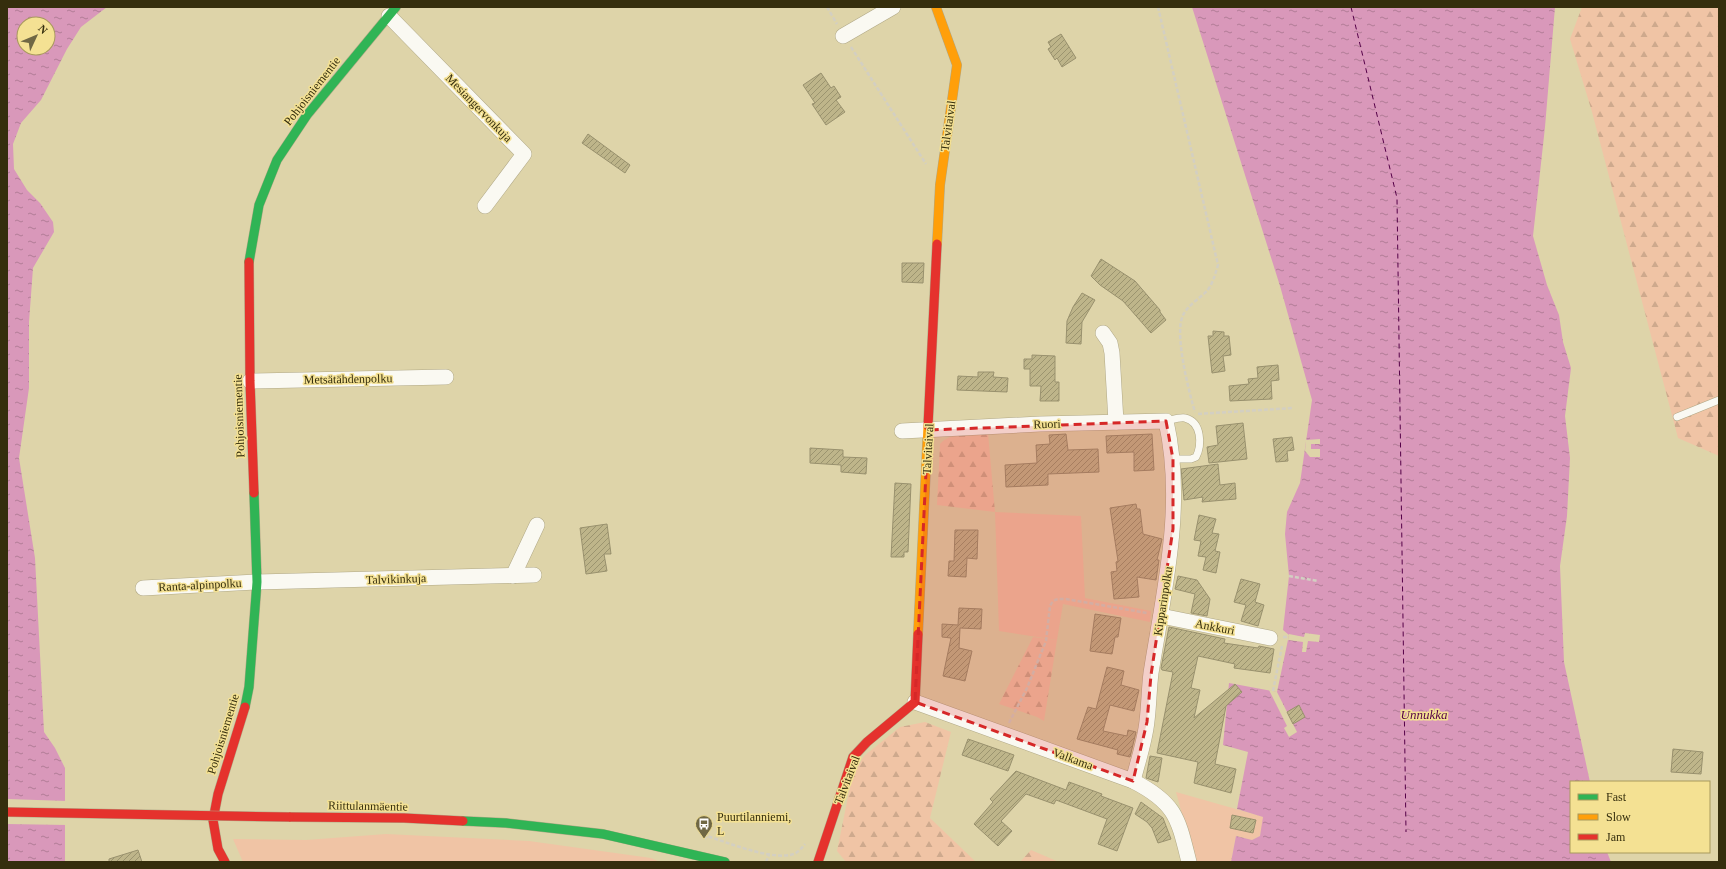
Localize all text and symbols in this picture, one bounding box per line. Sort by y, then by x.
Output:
north arrow [16,16,56,56]
text: N [36,22,50,36]
street label: Pohjoisniementie [281,54,343,128]
street label: Mesiangervonkuja [443,71,516,145]
street label: Talvitaival [938,99,959,152]
street label: Metsätähdenpolku [304,371,392,387]
street label: Pohjoisniementie [231,374,247,458]
street label: Ruori [1033,417,1062,431]
street label: Talvitaival [920,422,936,475]
street label: Kipparinpolku [1151,565,1175,637]
street label: Talvikinkuja [366,571,427,587]
street label: Ranta-alpinpolku [158,576,242,594]
street label: Ankkuri [1194,616,1237,638]
street label: Pohjoisniementie [204,692,242,776]
water label: Unnukka [1401,707,1448,722]
street label: Valkama [1051,745,1096,773]
street label: Talvitaival [831,753,863,806]
legend [1570,781,1710,853]
text: Fast [1606,790,1627,804]
street label: Riittulanmäentie [328,798,408,814]
place label: Puurtilanniemi, L [717,810,791,838]
text: Slow [1606,810,1631,824]
bus stop icon: Puurtilanniemi, L [694,814,714,839]
text: Jam [1606,830,1626,844]

